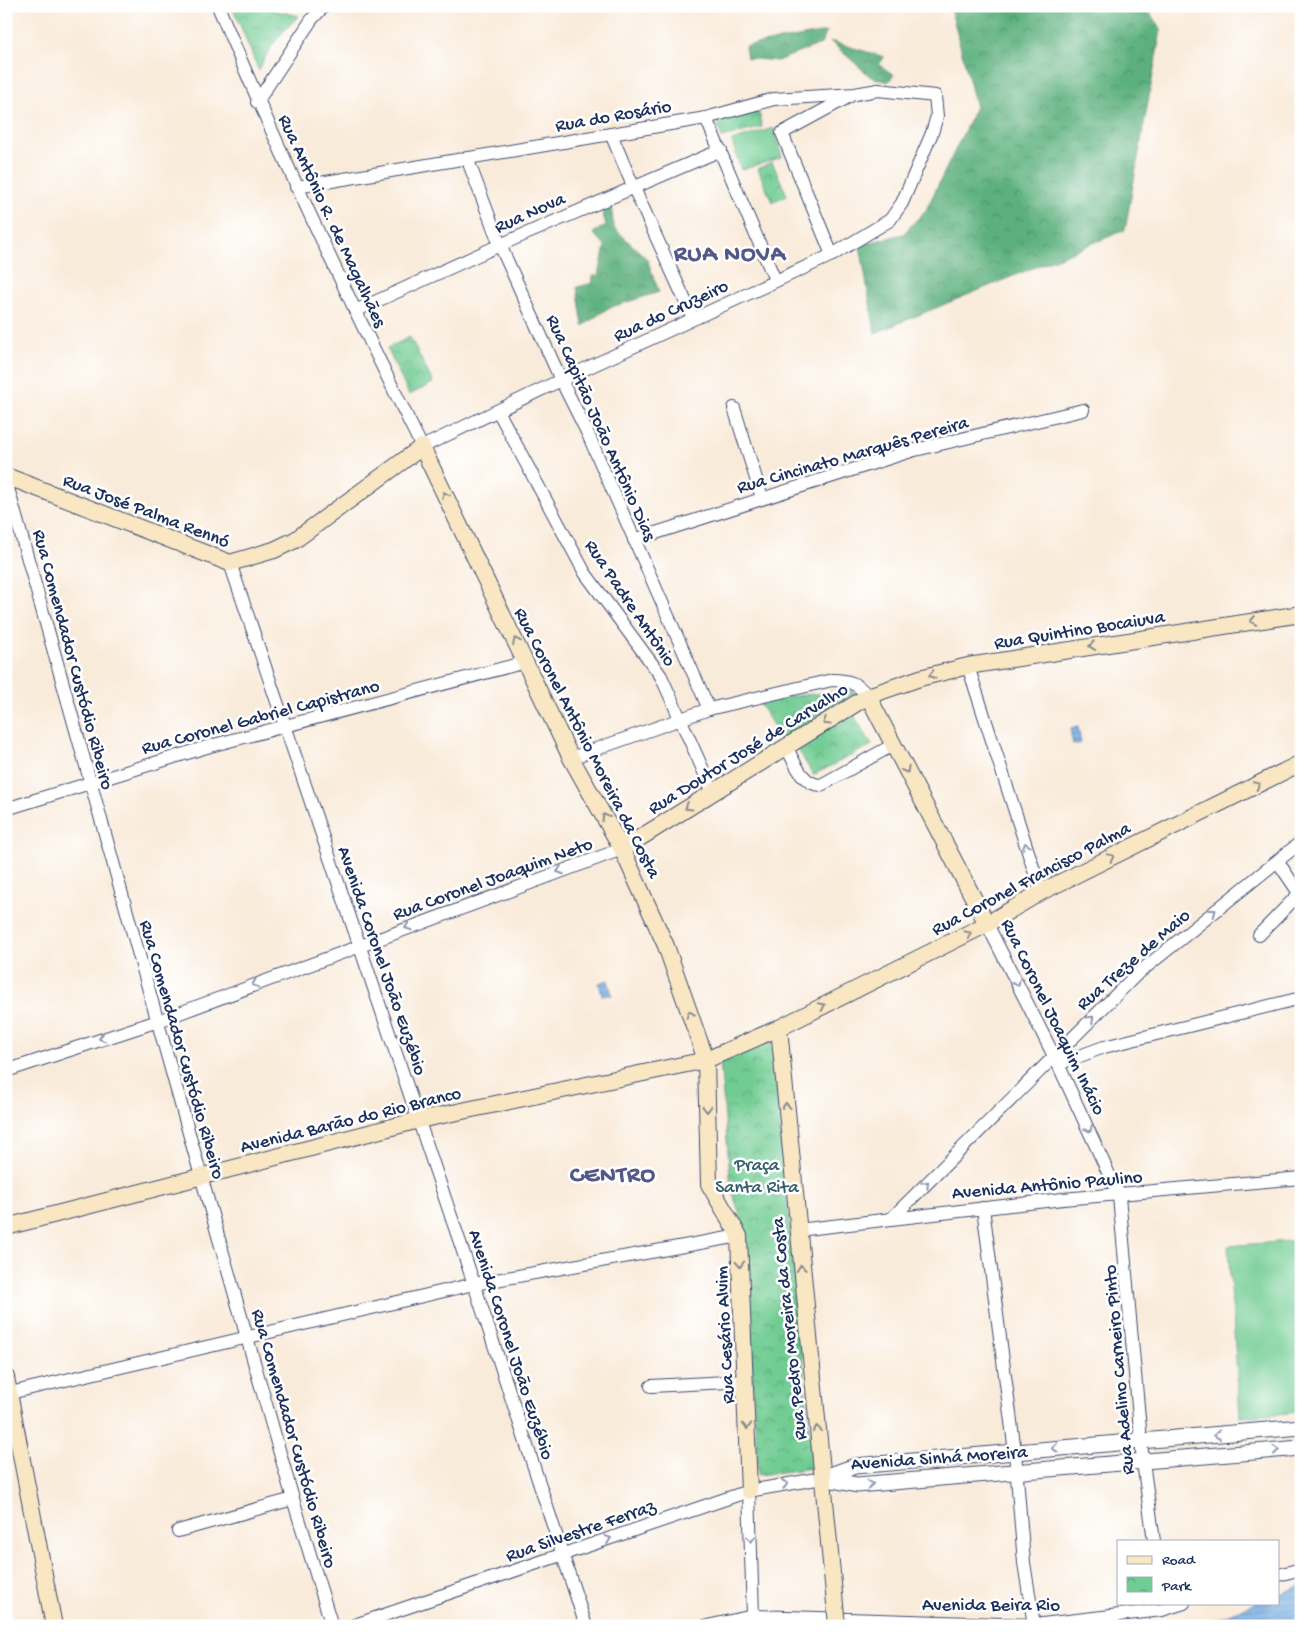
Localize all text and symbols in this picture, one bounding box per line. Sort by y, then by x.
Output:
street label: Rua do Rosário [554,96,674,139]
street label: Rua Antônio R. de Magalhães [271,112,391,332]
street label: Rua Nova [491,188,571,240]
district label: RUA NOVA [673,241,787,270]
street label: Rua do Cruzeiro [610,275,733,349]
street label: Rua Capitão João Antônio Dias [539,312,661,546]
street label: Rua Cincinato Marquês Pereira [734,412,973,500]
street label: Rua José Palma Rennó [59,470,232,555]
one-way arrow [441,491,452,500]
street label: Rua Comendador Custódio Ribeiro [26,527,117,793]
street label: Rua Padre Antônio [578,536,680,672]
street label: Rua Coronel Antônio Moreira da Costa [507,604,665,884]
street label: Rua Quintino Bocaiuva [993,606,1168,656]
one-way arrow [1248,615,1256,626]
one-way arrow [511,637,522,646]
one-way arrow [1088,640,1096,650]
one-way arrow [929,669,937,679]
street label: Rua Coronel Gabriel Capistrano [139,675,382,761]
street label: Rua Doutor José de Carvalho [645,679,853,821]
one-way arrow [822,715,831,725]
one-way arrow [900,765,910,774]
one-way arrow [1251,781,1260,791]
one-way arrow [684,801,693,811]
one-way arrow [601,814,611,823]
street label: Rua Coronel Francisco Palma [928,817,1136,942]
street label: Rua Coronel Joaquim Neto [390,833,596,927]
one-way arrow [1021,842,1031,850]
street label: Avenida Coronel João Euzébio [331,844,431,1079]
one-way arrow [1106,853,1115,863]
one-way arrow [556,865,565,875]
street label: Rua Treze de Maio [1073,905,1196,1016]
one-way arrow [1207,910,1216,918]
street label: Rua Coronel Joaquim Inácio [994,916,1110,1120]
street label: Rua Comendador Custódio Ribeiro [133,918,229,1182]
one-way arrow [404,921,412,931]
one-way arrow [963,929,972,940]
one-way arrow [252,978,260,988]
one-way arrow [1011,978,1021,987]
one-way arrow [817,1002,826,1012]
one-way arrow [686,1011,696,1019]
one-way arrow [1085,1016,1094,1025]
one-way arrow [99,1033,107,1043]
street label: Avenida Barão do Rio Branco [238,1083,464,1160]
one-way arrow [781,1102,792,1110]
one-way arrow [702,1105,713,1113]
one-way arrow [1082,1124,1093,1133]
park label: Praça Santa Rita [715,1155,800,1200]
district label: CENTRO [570,1162,656,1191]
street label: Avenida Antônio Paulino [951,1167,1144,1206]
one-way arrow [921,1180,930,1189]
street label: Rua Pedro Moreira da Costa [767,1215,814,1441]
street label: Avenida Coronel João Euzébio [462,1227,558,1463]
one-way arrow [735,1260,746,1268]
one-way arrow [796,1263,807,1271]
street label: Rua Adelino Carneiro Pinto [1100,1264,1141,1476]
street label: Rua Cesário Alvim [711,1265,742,1404]
street label: Rua Comendador Custódio Ribeiro [245,1307,341,1571]
one-way arrow [742,1422,752,1430]
one-way arrow [812,1425,823,1433]
one-way arrow [1213,1429,1221,1440]
street label: Avenida Sinhá Moreira [850,1442,1030,1477]
one-way arrow [1051,1443,1059,1454]
one-way arrow [1272,1445,1280,1456]
one-way arrow [866,1479,874,1490]
one-way arrow [781,1480,790,1490]
street label: Rua Silvestre Ferraz [503,1496,660,1569]
one-way arrow [603,1535,612,1545]
one-way arrow [745,1536,756,1544]
legend [1117,1540,1280,1604]
text: Road [1162,1552,1196,1570]
text: Park [1161,1578,1192,1596]
street label: Avenida Beira Rio [922,1595,1060,1618]

